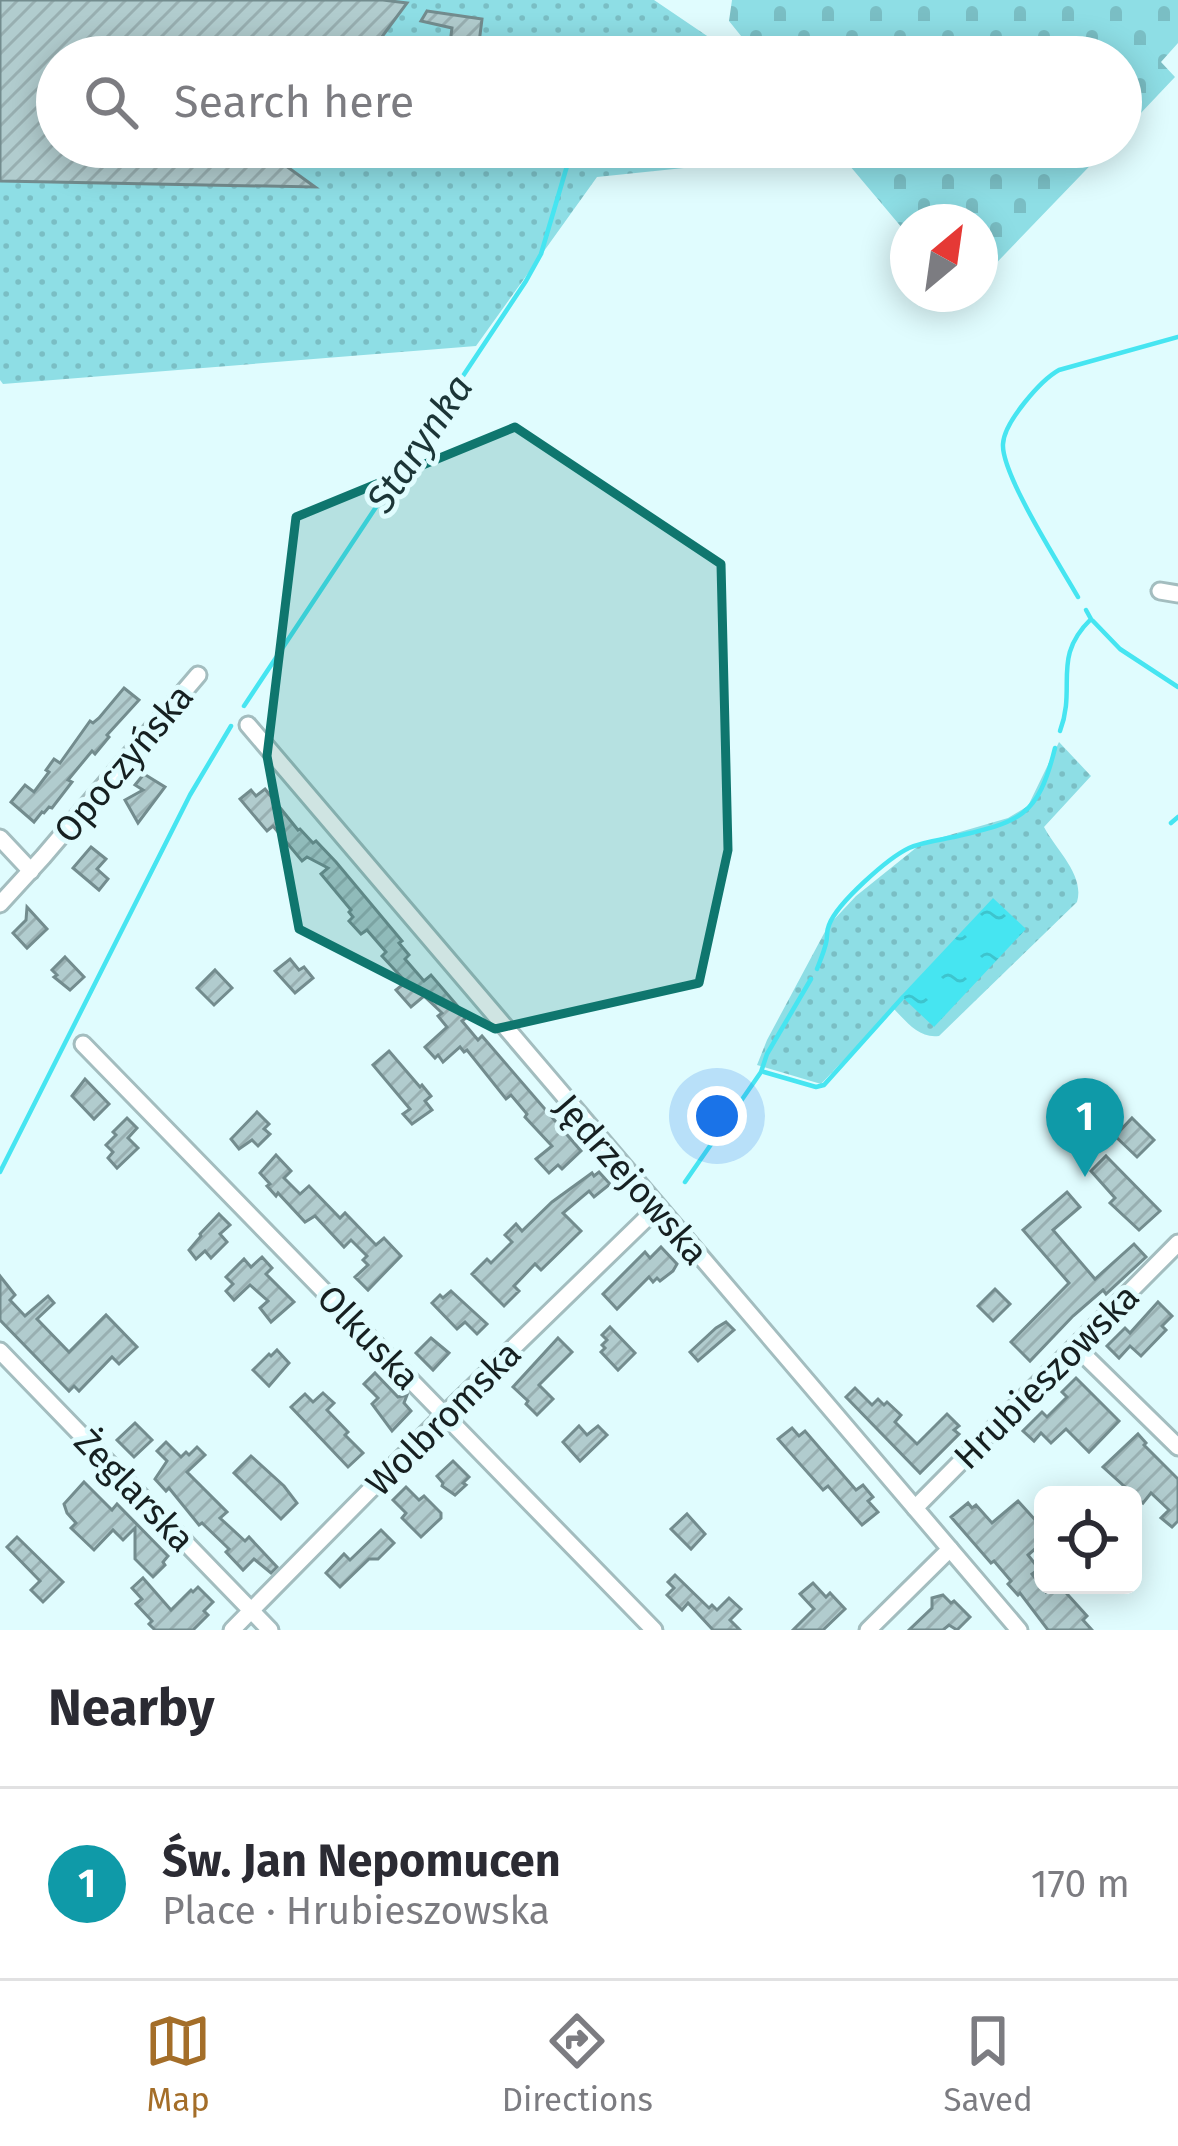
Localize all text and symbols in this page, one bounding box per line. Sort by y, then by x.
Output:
search box [36,36,1142,168]
icon: search [78,69,144,135]
text: Search here [174,75,414,129]
north arrow [890,204,998,312]
water label: Starynka [357,366,483,522]
street label: Opoczyńska [45,675,203,852]
pin: 1 [1046,1078,1124,1177]
street label: Jędrzejowska [545,1085,717,1274]
your location [687,1086,747,1146]
street label: Hrubieszowska [945,1275,1148,1478]
street label: Olkuska [308,1276,429,1399]
street label: Wolbromska [357,1332,530,1505]
street label: Żeglarska [65,1420,204,1561]
map controls [1034,1486,1142,1594]
button: locate [1034,1486,1142,1594]
text: Nearby [48,1677,214,1739]
text: Św. Jan Nepomucen [162,1834,561,1888]
text: 1 [78,1861,96,1907]
text: 170 m [1031,1861,1130,1907]
text: Place · Hrubieszowska [162,1888,550,1934]
tab: Map [145,2008,211,2120]
tab: Directions [502,2008,653,2120]
tab: Saved [943,2008,1033,2120]

